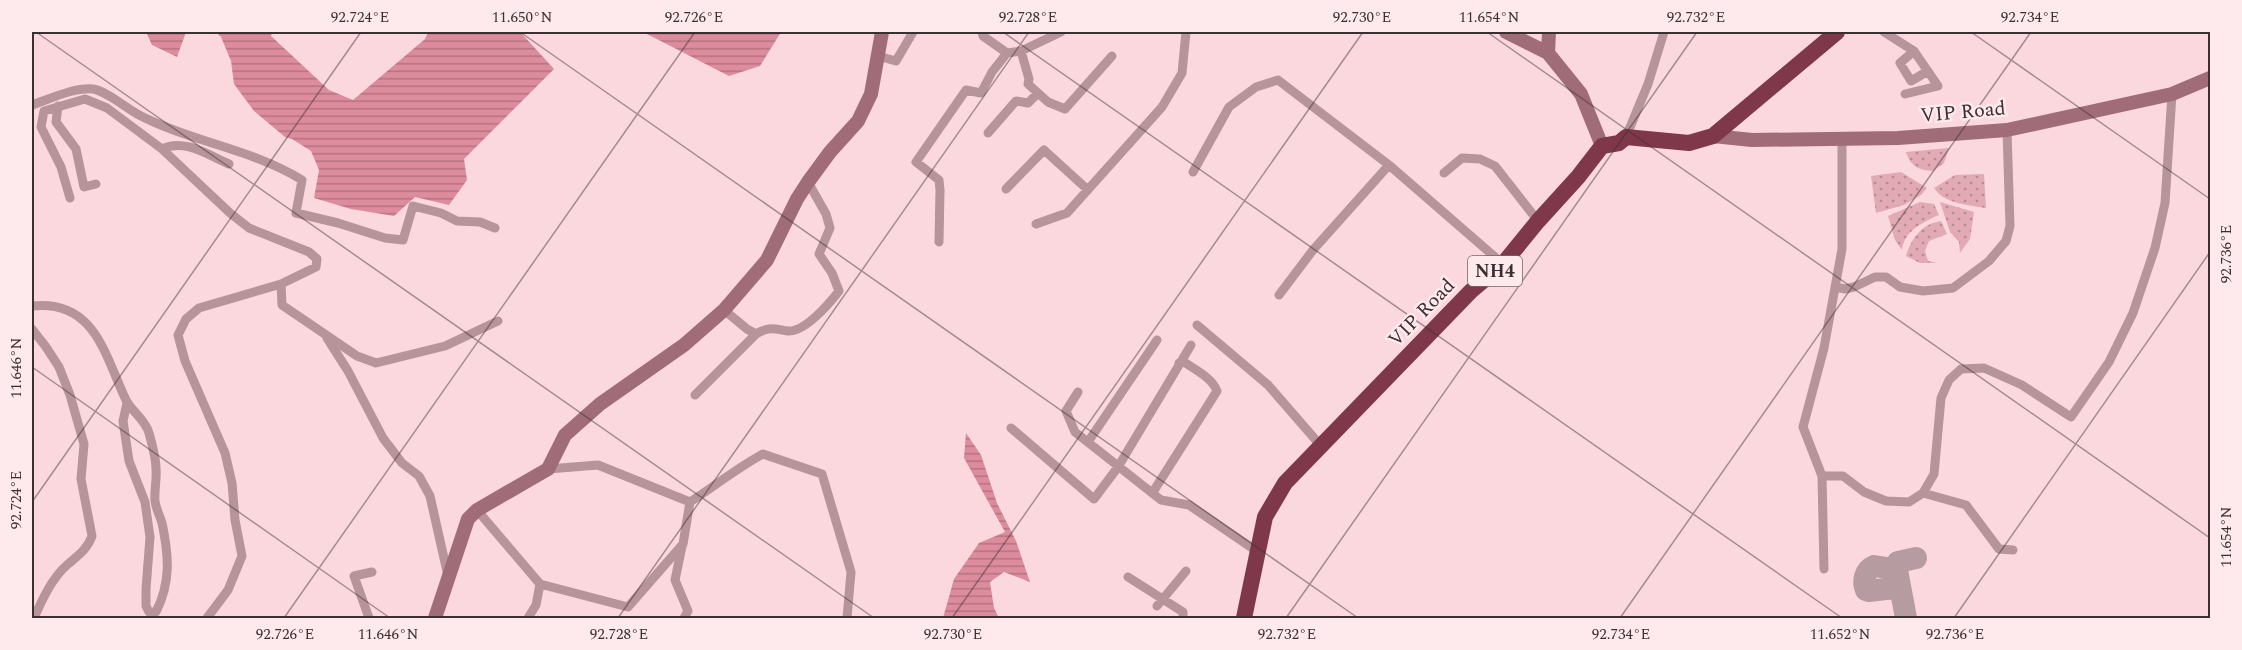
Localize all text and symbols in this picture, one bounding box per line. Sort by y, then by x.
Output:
text: 92.724°E [331,6,389,29]
text: 11.650°N [492,6,552,29]
text: 92.726°E [665,6,723,29]
text: 92.728°E [999,6,1057,29]
text: 92.730°E [1333,6,1391,29]
text: 11.654°N [1459,6,1519,29]
text: 92.732°E [1667,6,1725,29]
text: 92.734°E [2001,6,2059,29]
street label: VIP Road [1919,93,2007,131]
text: 92.736°E [2215,225,2238,283]
road number: NH4 [1468,256,1522,286]
street label: VIP Road [1381,272,1462,354]
text: 11.646°N [5,338,28,398]
text: 92.724°E [5,471,28,529]
text: 11.654°N [2215,507,2238,567]
text: 92.726°E [256,623,314,646]
text: 11.646°N [358,623,418,646]
text: 92.728°E [590,623,648,646]
text: 92.730°E [924,623,982,646]
text: 92.732°E [1258,623,1316,646]
text: 92.734°E [1592,623,1650,646]
text: 11.652°N [1810,623,1870,646]
text: 92.736°E [1926,623,1984,646]

